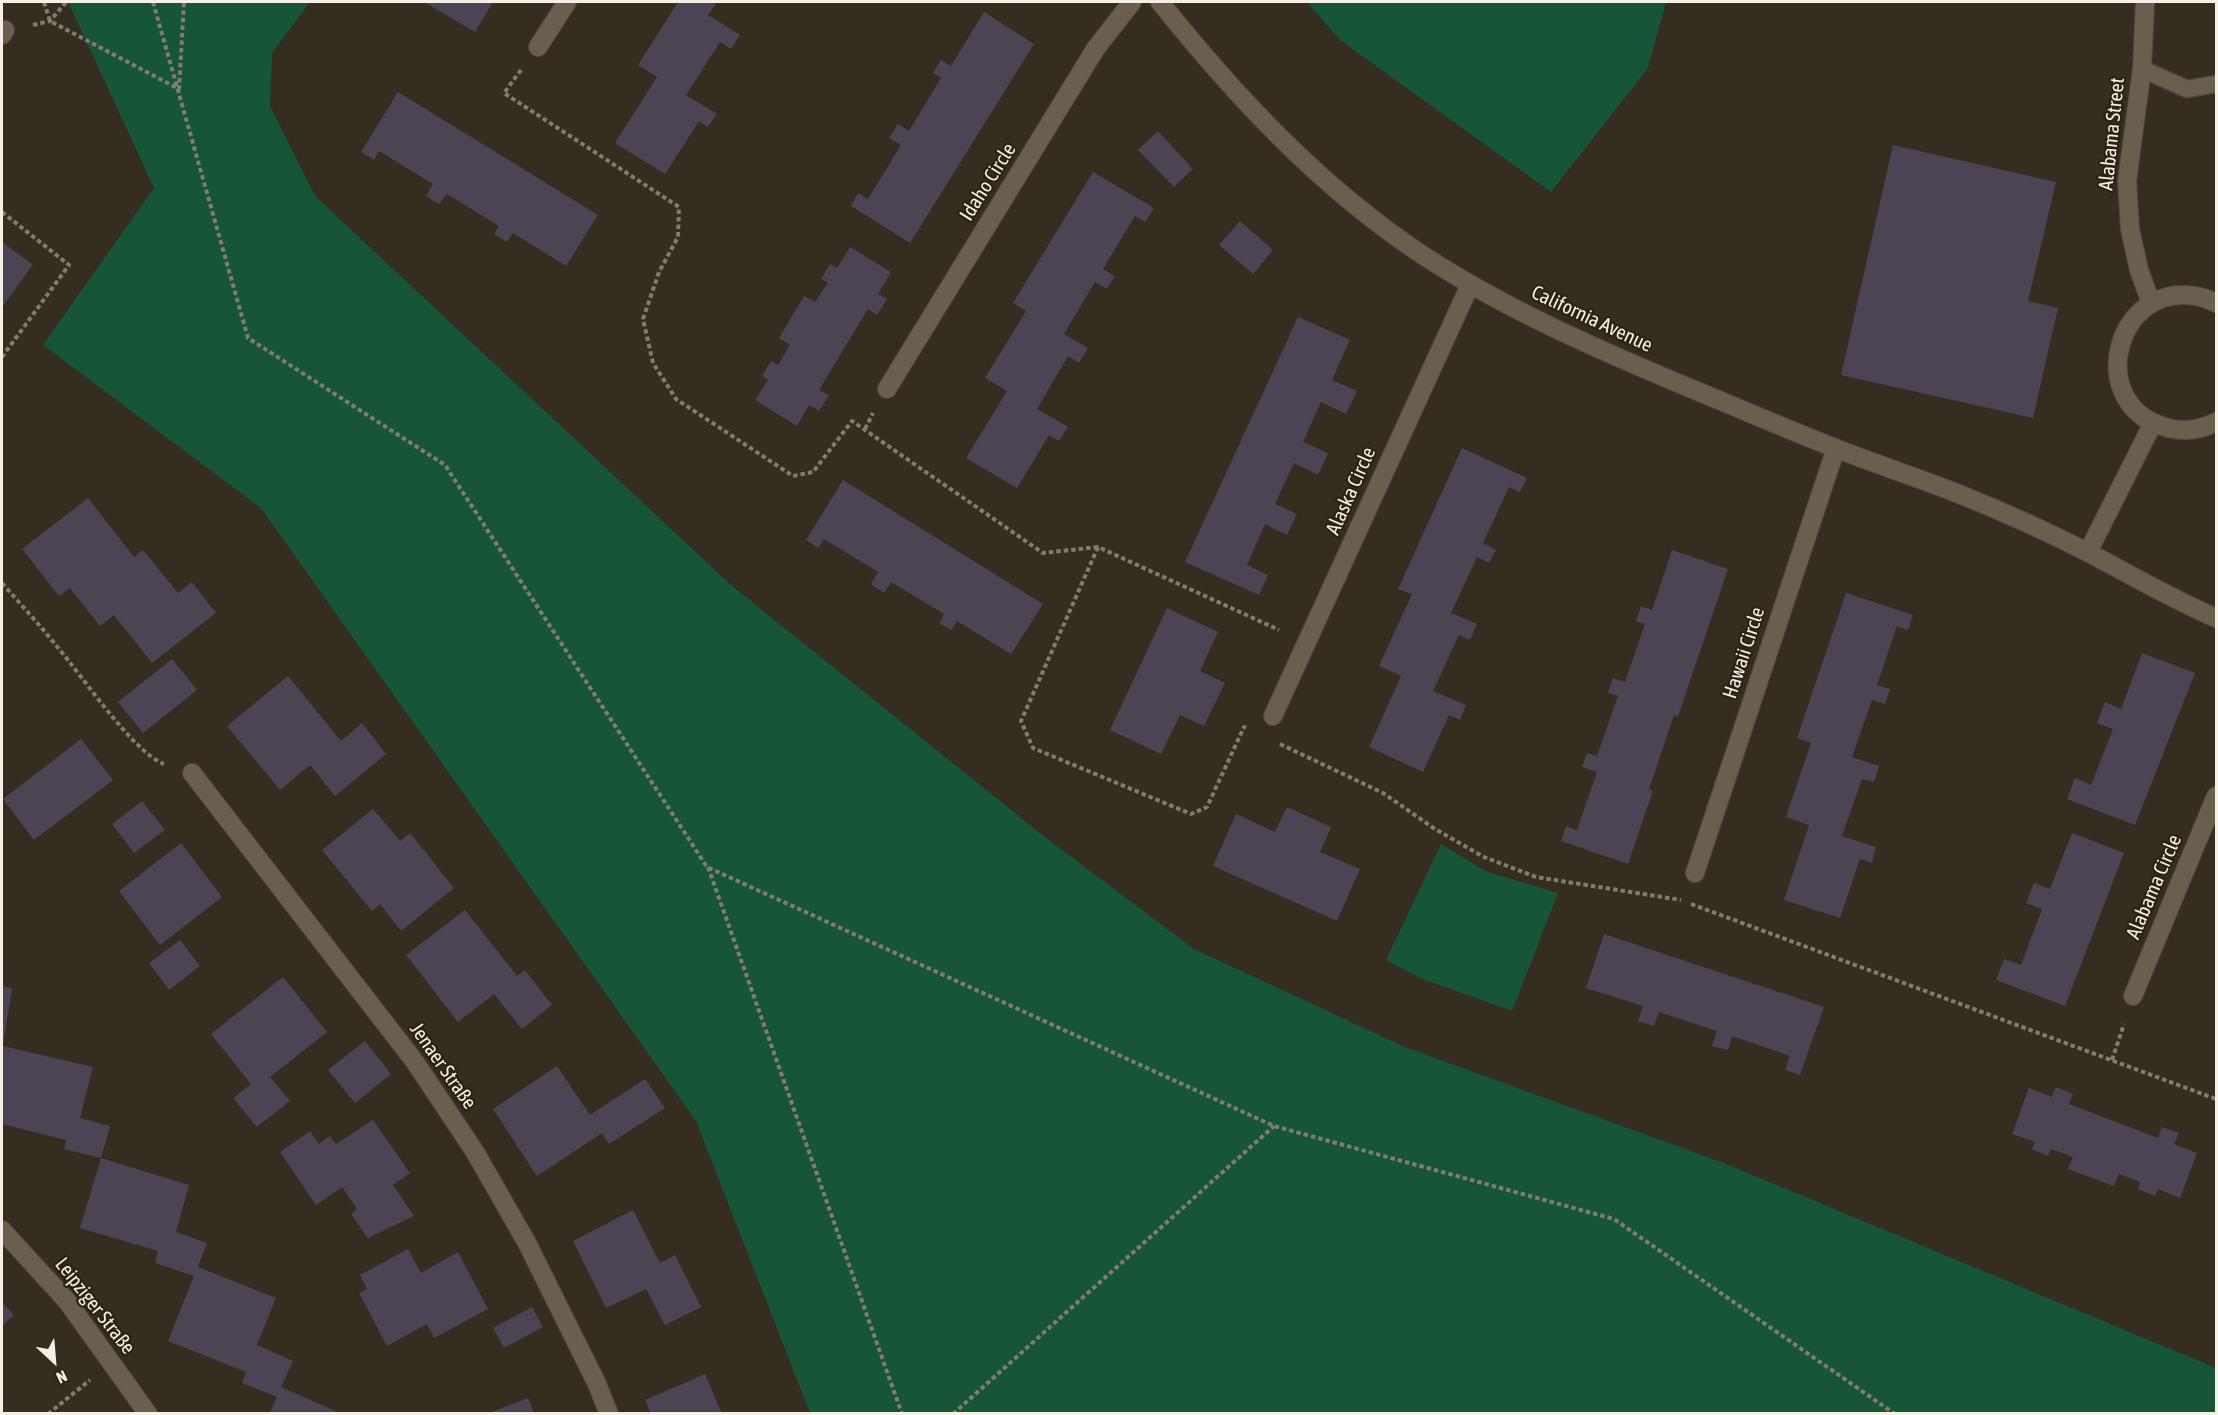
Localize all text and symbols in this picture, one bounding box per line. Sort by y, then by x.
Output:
street label: Alabama Street [2094,76,2130,192]
street label: Idaho Circle [955,139,1021,225]
street label: California Avenue [1528,281,1656,357]
street label: Alaska Circle [1321,443,1381,539]
street label: Hawaii Circle [1718,604,1770,702]
street label: Alabama Circle [2121,831,2187,943]
street label: Jenaer Straße [405,1018,481,1114]
street label: Leipziger Straße [50,1253,140,1359]
north arrow [24,1331,84,1391]
text: N [54,1367,70,1387]

